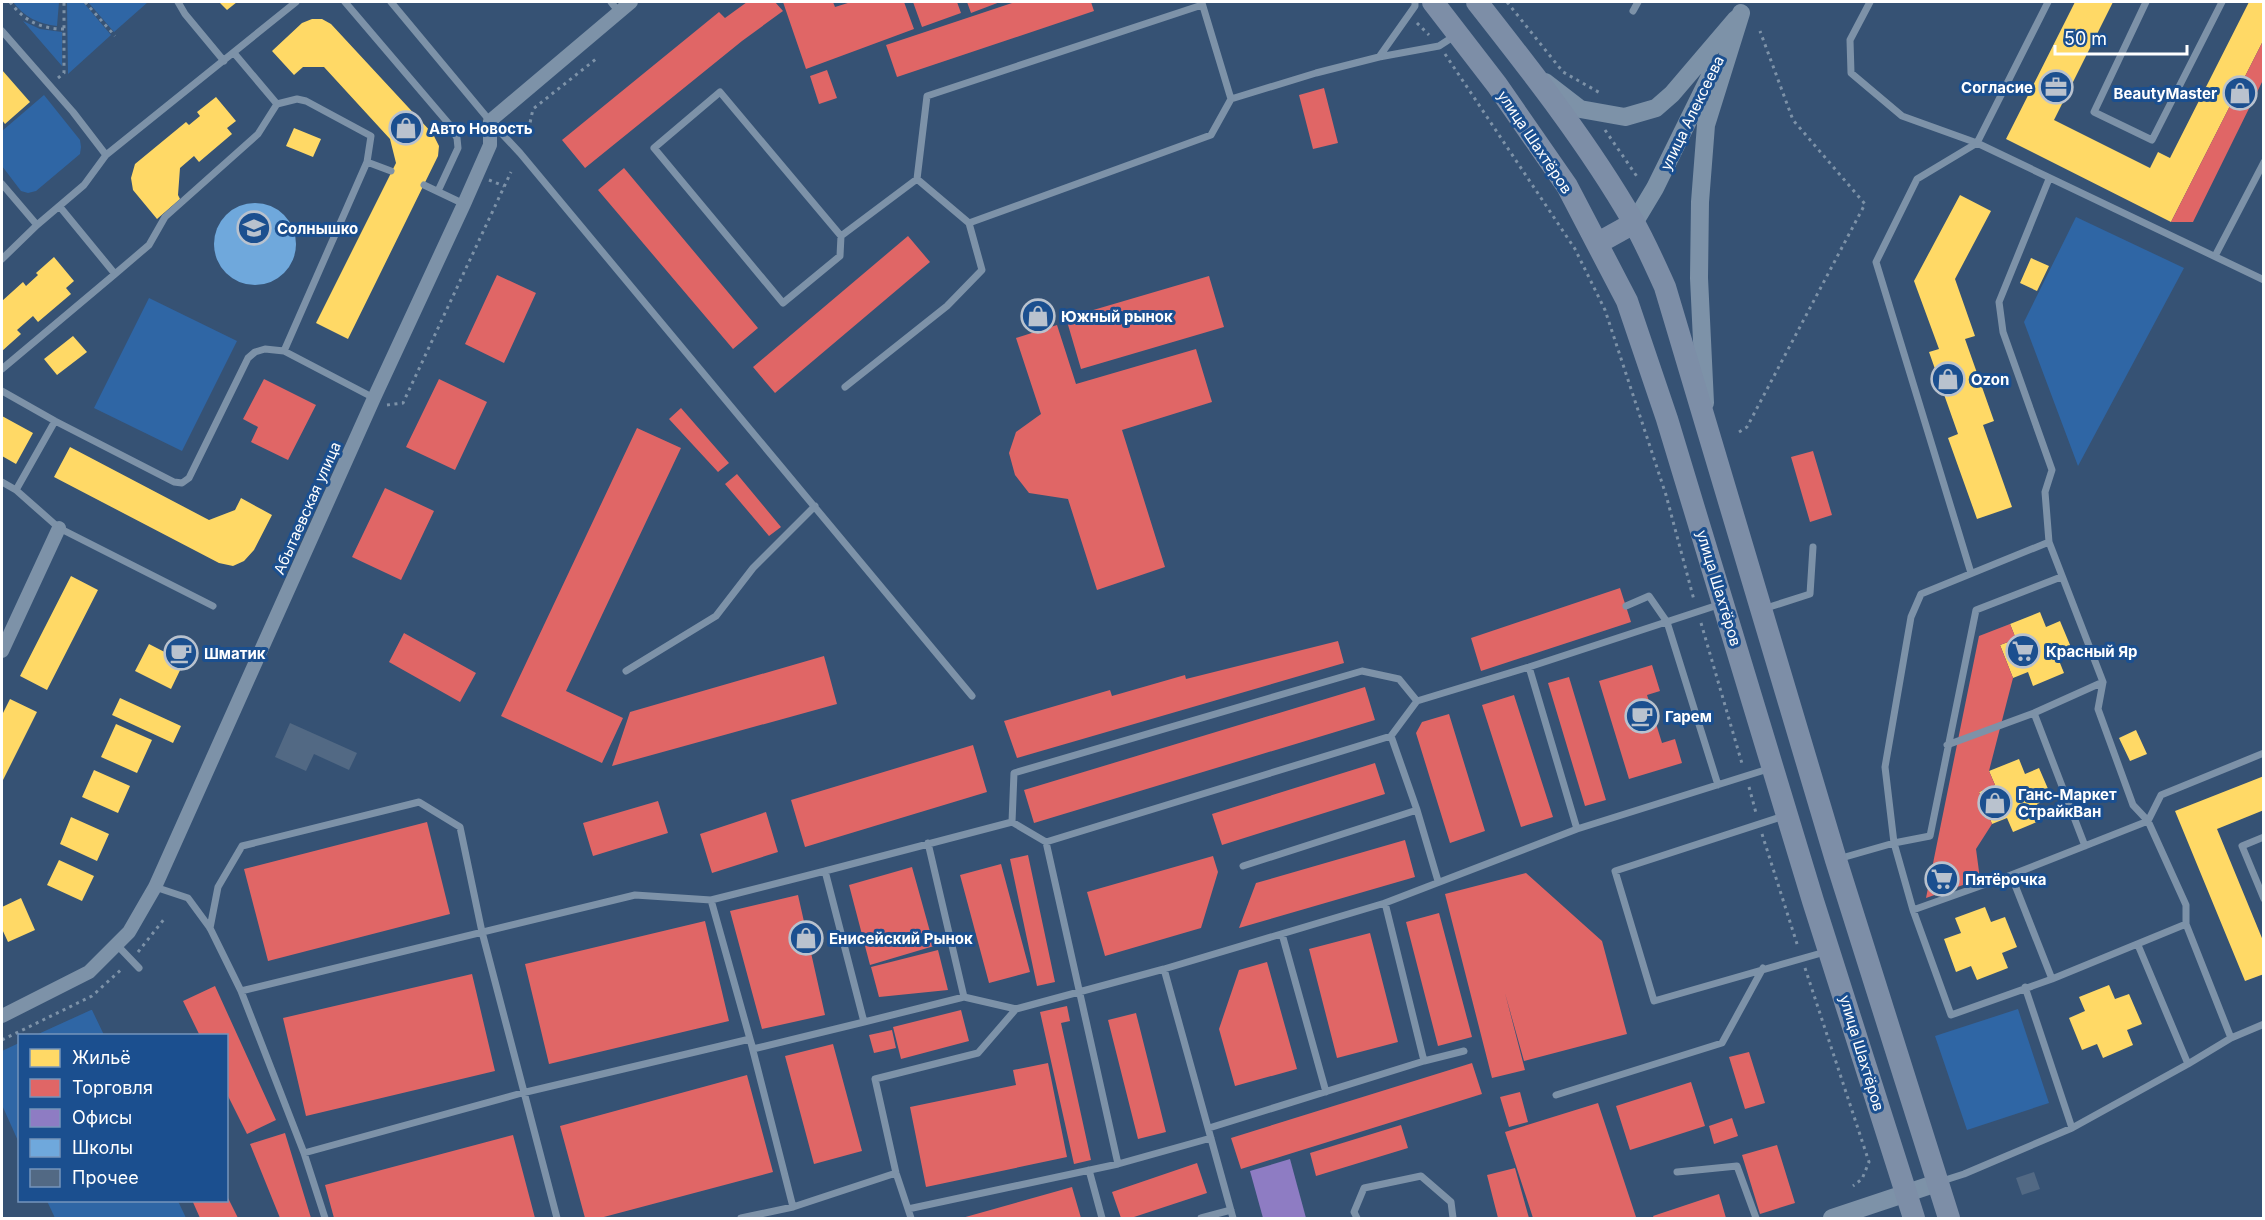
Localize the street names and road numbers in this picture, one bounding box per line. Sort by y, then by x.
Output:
street label: улица Алексеева [1656,53,1728,173]
street label: улица Шахтёров [1494,87,1576,197]
street label: Абытаевская улица [269,439,345,577]
street label: улица Шахтёров [1692,528,1746,648]
street label: улица Шахтёров [1835,993,1889,1113]

